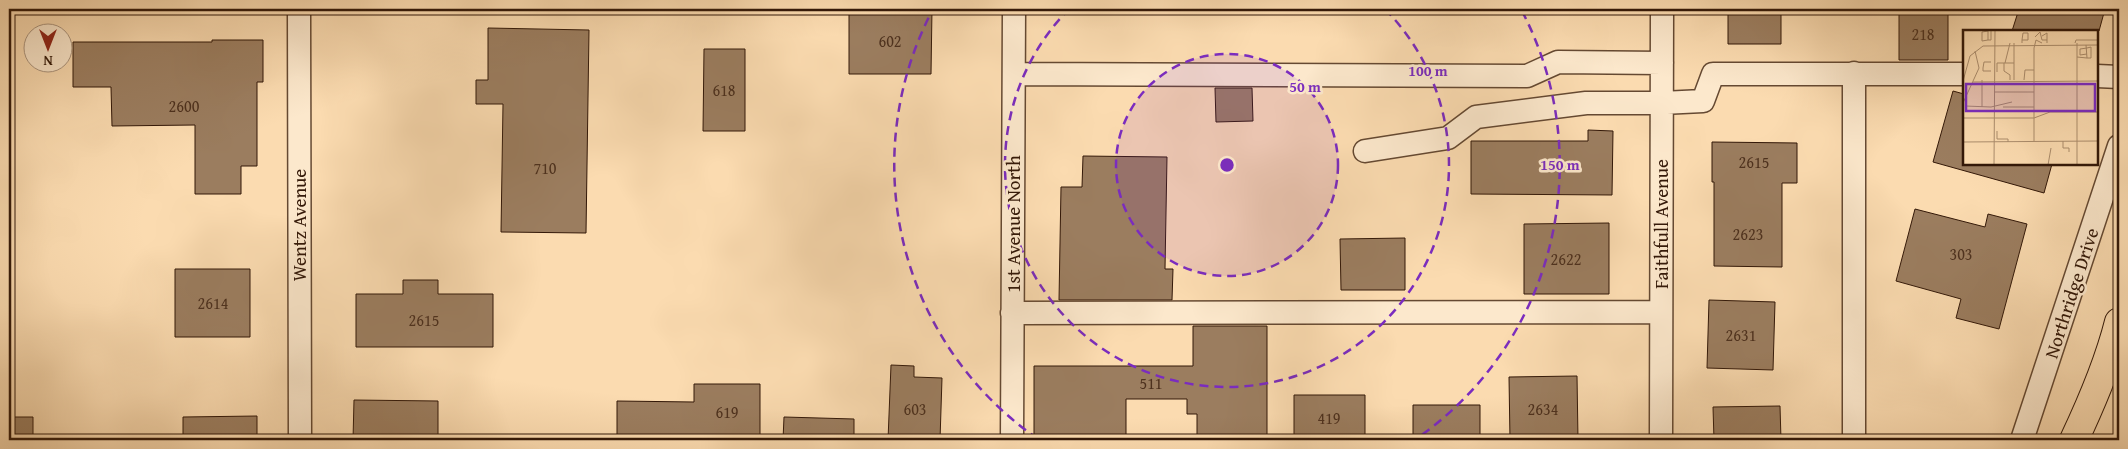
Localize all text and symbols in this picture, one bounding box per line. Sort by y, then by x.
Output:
north arrow [22,22,72,72]
house number: 218 [1911,22,1935,46]
house number: 602 [878,29,902,53]
inset map [1963,30,2098,165]
text: N [43,51,53,71]
text: 100 m [1408,60,1448,81]
text: 50 m [1289,76,1321,97]
house number: 618 [712,78,736,102]
house number: 2600 [169,94,200,118]
house number: 2615 [1739,150,1769,174]
text: 150 m [1540,154,1580,175]
street label: 1st Avenue North [999,155,1027,293]
house number: 710 [533,156,557,180]
centre of rings [1218,156,1236,174]
street label: Faithfull Avenue [1647,159,1675,289]
street label: Wentz Avenue [285,169,313,281]
house number: 2623 [1733,222,1763,246]
street label: Northridge Drive [2037,224,2105,362]
house number: 303 [1949,242,1973,266]
house number: 2622 [1551,247,1581,271]
house number: 2614 [198,291,229,315]
house number: 2615 [409,308,439,332]
house number: 2631 [1726,323,1756,347]
house number: 511 [1139,371,1163,395]
house number: 603 [903,397,927,421]
house number: 2634 [1528,397,1559,421]
house number: 619 [715,400,739,424]
house number: 419 [1317,406,1341,430]

